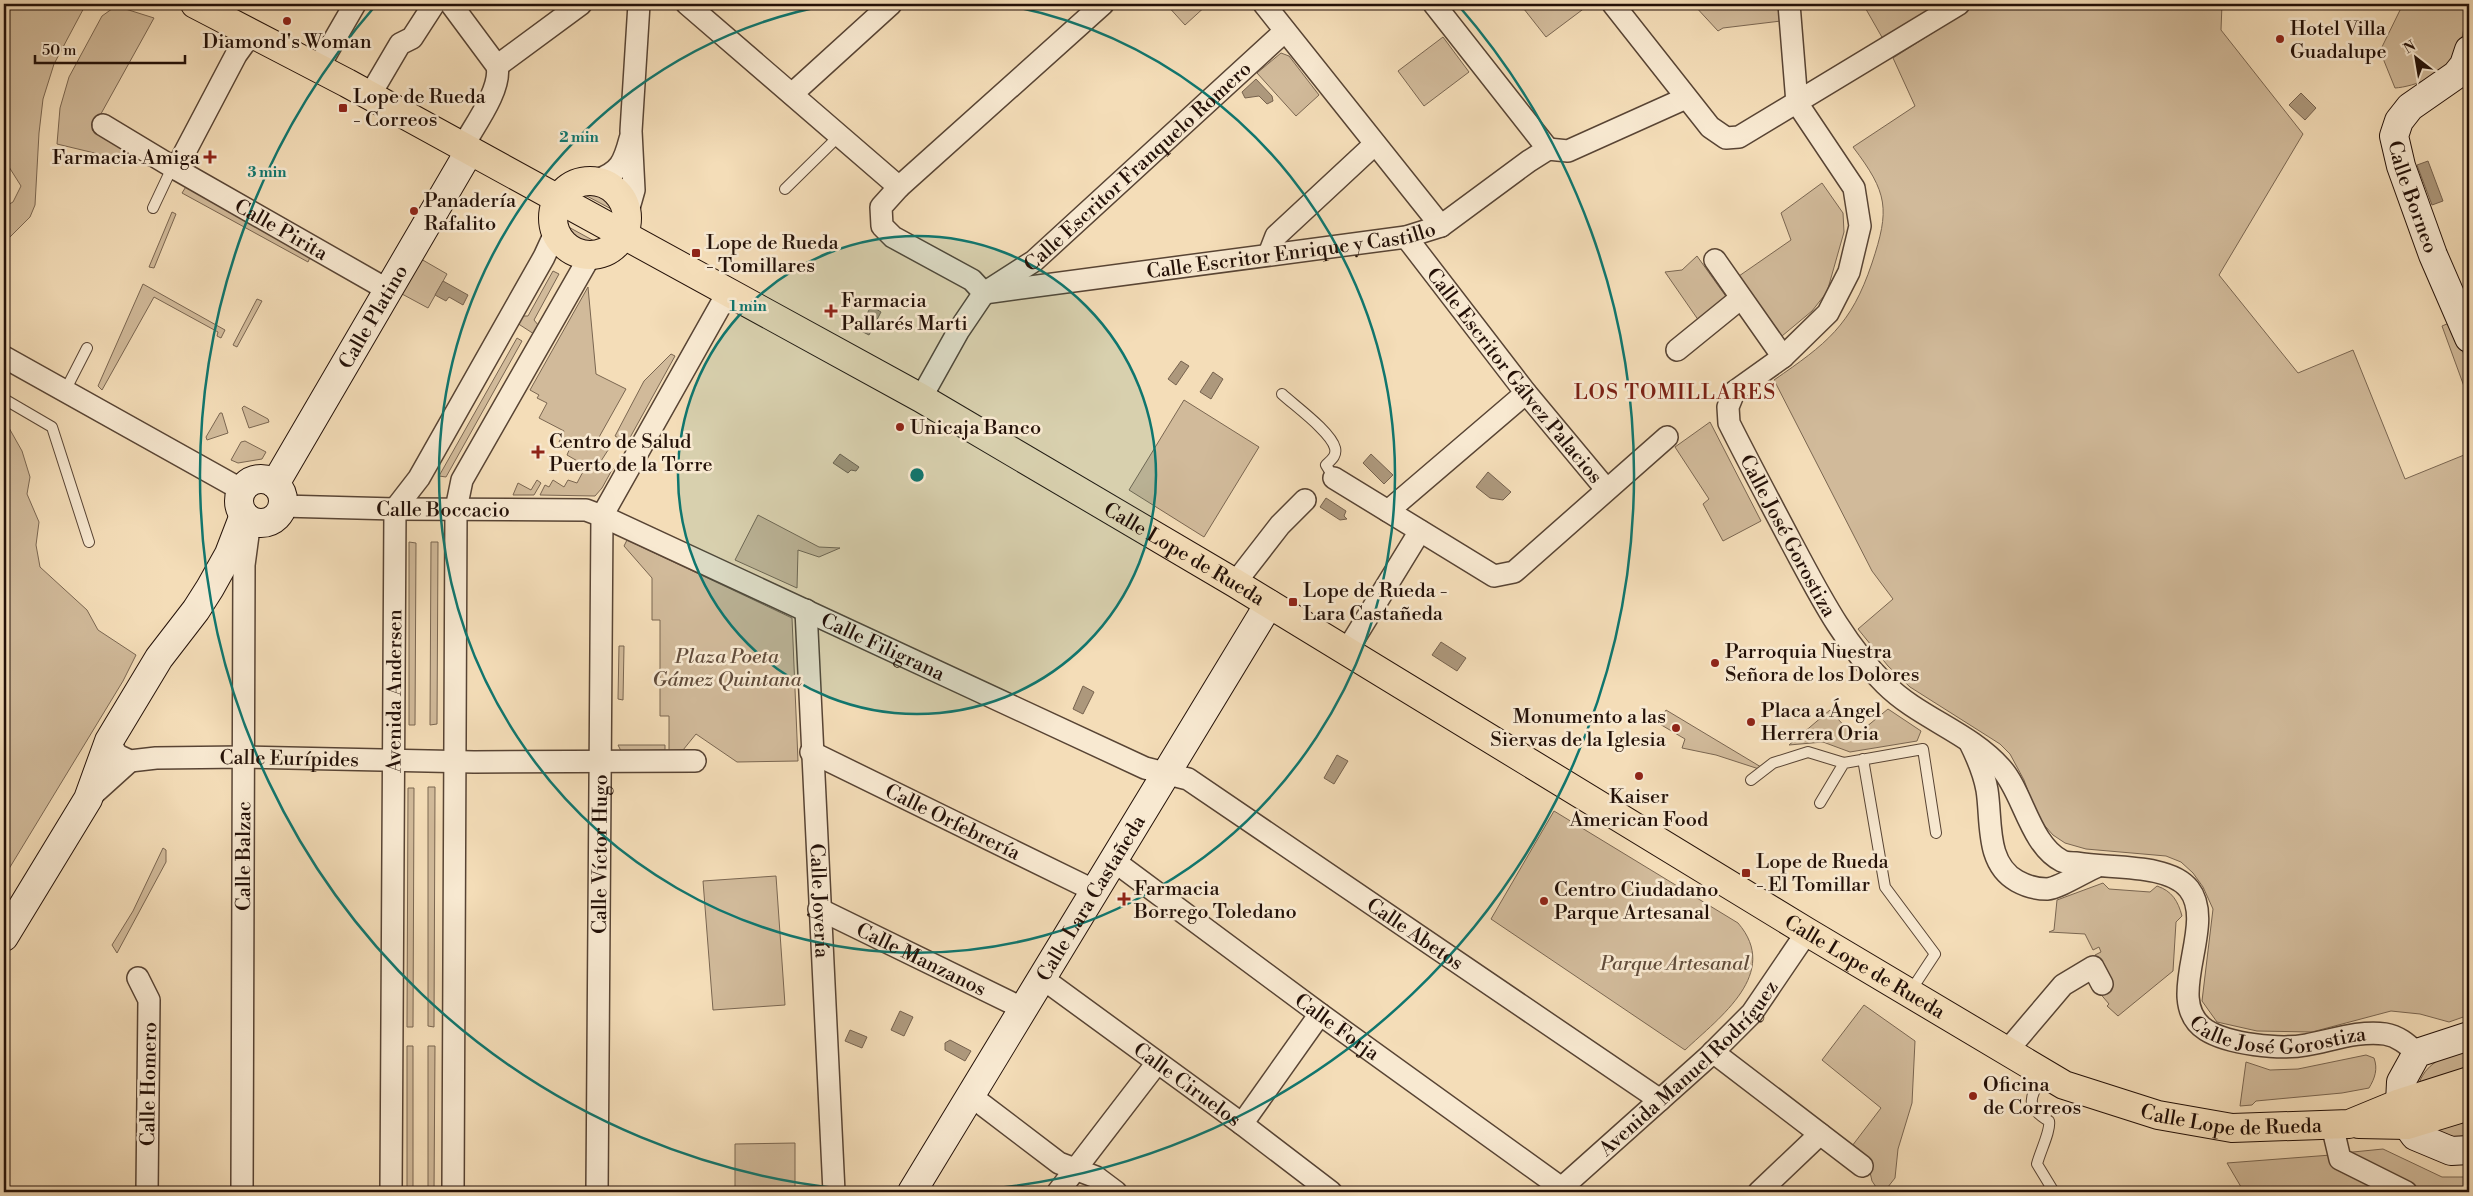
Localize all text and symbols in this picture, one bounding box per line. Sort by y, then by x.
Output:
marker: Diamond's Woman [281,15,293,27]
place label: Hotel Villa Guadalupe [2290,17,2387,65]
place label: Diamond's Woman [202,30,372,55]
scale bar [35,32,185,64]
north arrow [2390,32,2440,82]
marker: Hotel Villa Guadalupe [2274,33,2286,45]
text: N [2400,37,2419,58]
text: 50 m [42,41,76,60]
street label: Calle Escritor Franquelo Romero [1020,57,1257,278]
place label: Lope de Rueda - Correos [353,85,487,133]
marker: Lope de Rueda - Correos [337,102,349,114]
text: 2 min [559,128,599,147]
street label: Calle Borneo [2381,138,2442,257]
place label: Farmacia Amiga [52,146,201,171]
marker: Farmacia Amiga [204,151,216,163]
text: 3 min [247,163,287,182]
place label: Panadería Rafalito [424,189,517,237]
street label: Calle Pirita [230,194,332,267]
marker: Panadería Rafalito [408,205,420,217]
street label: Calle Escritor Enrique y Castillo [1145,217,1439,285]
place label: Lope de Rueda - Tomillares [706,231,840,279]
marker: Lope de Rueda - Tomillares [690,247,702,259]
street label: Calle Platino [334,261,414,374]
street label: Calle Escritor Gálvez Palacios [1420,263,1607,489]
place label: Farmacia Pallarés Marti [841,289,968,337]
text: 1 min [729,297,767,316]
marker: Farmacia Pallarés Marti [825,305,837,317]
district label: LOS TOMILLARES [1574,380,1776,406]
place label: Unicaja Banco [910,416,1041,441]
marker: Unicaja Banco [894,421,906,433]
place label: Centro de Salud Puerto de la Torre [549,430,713,478]
marker: Centro de Salud Puerto de la Torre [531,445,545,459]
street label: Calle José Gorostiza [1733,451,1841,623]
centre of rings [908,466,926,484]
street label: Calle Lope de Rueda [1099,497,1270,613]
street label: Calle Boccacio [376,498,510,524]
place label: Lope de Rueda - Lara Castañeda [1303,579,1448,627]
marker: Lope de Rueda - Lara Castañeda [1287,596,1299,608]
street label: Calle Filigrana [817,608,949,688]
street label: Avenida Andersen [382,609,408,774]
place label: Parroquia Nuestra Señora de los Dolores [1725,640,1919,688]
park label: Plaza Poeta Gámez Quintana [652,645,803,693]
marker: Parroquia Nuestra Señora de los Dolores [1709,657,1721,669]
place label: Placa a Ángel Herrera Oria [1761,698,1881,747]
place label: Monumento a las Siervas de la Iglesia [1490,705,1667,753]
marker: Placa a Ángel Herrera Oria [1745,716,1757,728]
marker: Monumento a las Siervas de la Iglesia [1670,722,1682,734]
street label: Calle Eurípides [220,746,359,773]
marker: Kaiser American Food [1633,770,1645,782]
street label: Calle Víctor Hugo [588,774,614,934]
street label: Calle Orfebrería [881,779,1025,867]
place label: Kaiser American Food [1569,785,1709,833]
street label: Calle Balzac [232,801,257,911]
street label: Calle Lara Castañeda [1032,810,1152,986]
street label: Calle Joyería [803,843,834,959]
place label: Lope de Rueda - El Tomillar [1756,850,1890,898]
marker: Lope de Rueda - El Tomillar [1740,867,1752,879]
place label: Farmacia Borrego Toledano [1133,877,1297,925]
place label: Centro Ciudadano Parque Artesanal [1554,878,1718,926]
marker: Farmacia Borrego Toledano [1118,893,1130,905]
street label: Calle Abetos [1361,893,1468,977]
marker: Centro Ciudadano Parque Artesanal [1538,895,1550,907]
street label: Calle Lope de Rueda [1779,910,1950,1026]
street label: Calle Manzanos [852,918,990,1003]
park label: Parque Artesanal [1599,952,1750,977]
street label: Avenida Manuel Rodríguez [1594,976,1784,1163]
street label: Calle Forja [1289,988,1385,1067]
street label: Calle José Gorostiza [2183,1011,2368,1061]
street label: Calle Homero [136,1022,163,1146]
street label: Calle Ciruelos [1128,1038,1245,1133]
place label: Oficina de Correos [1983,1073,2081,1121]
marker: Oficina de Correos [1967,1090,1979,1102]
street label: Calle Lope de Rueda [2137,1099,2323,1142]

